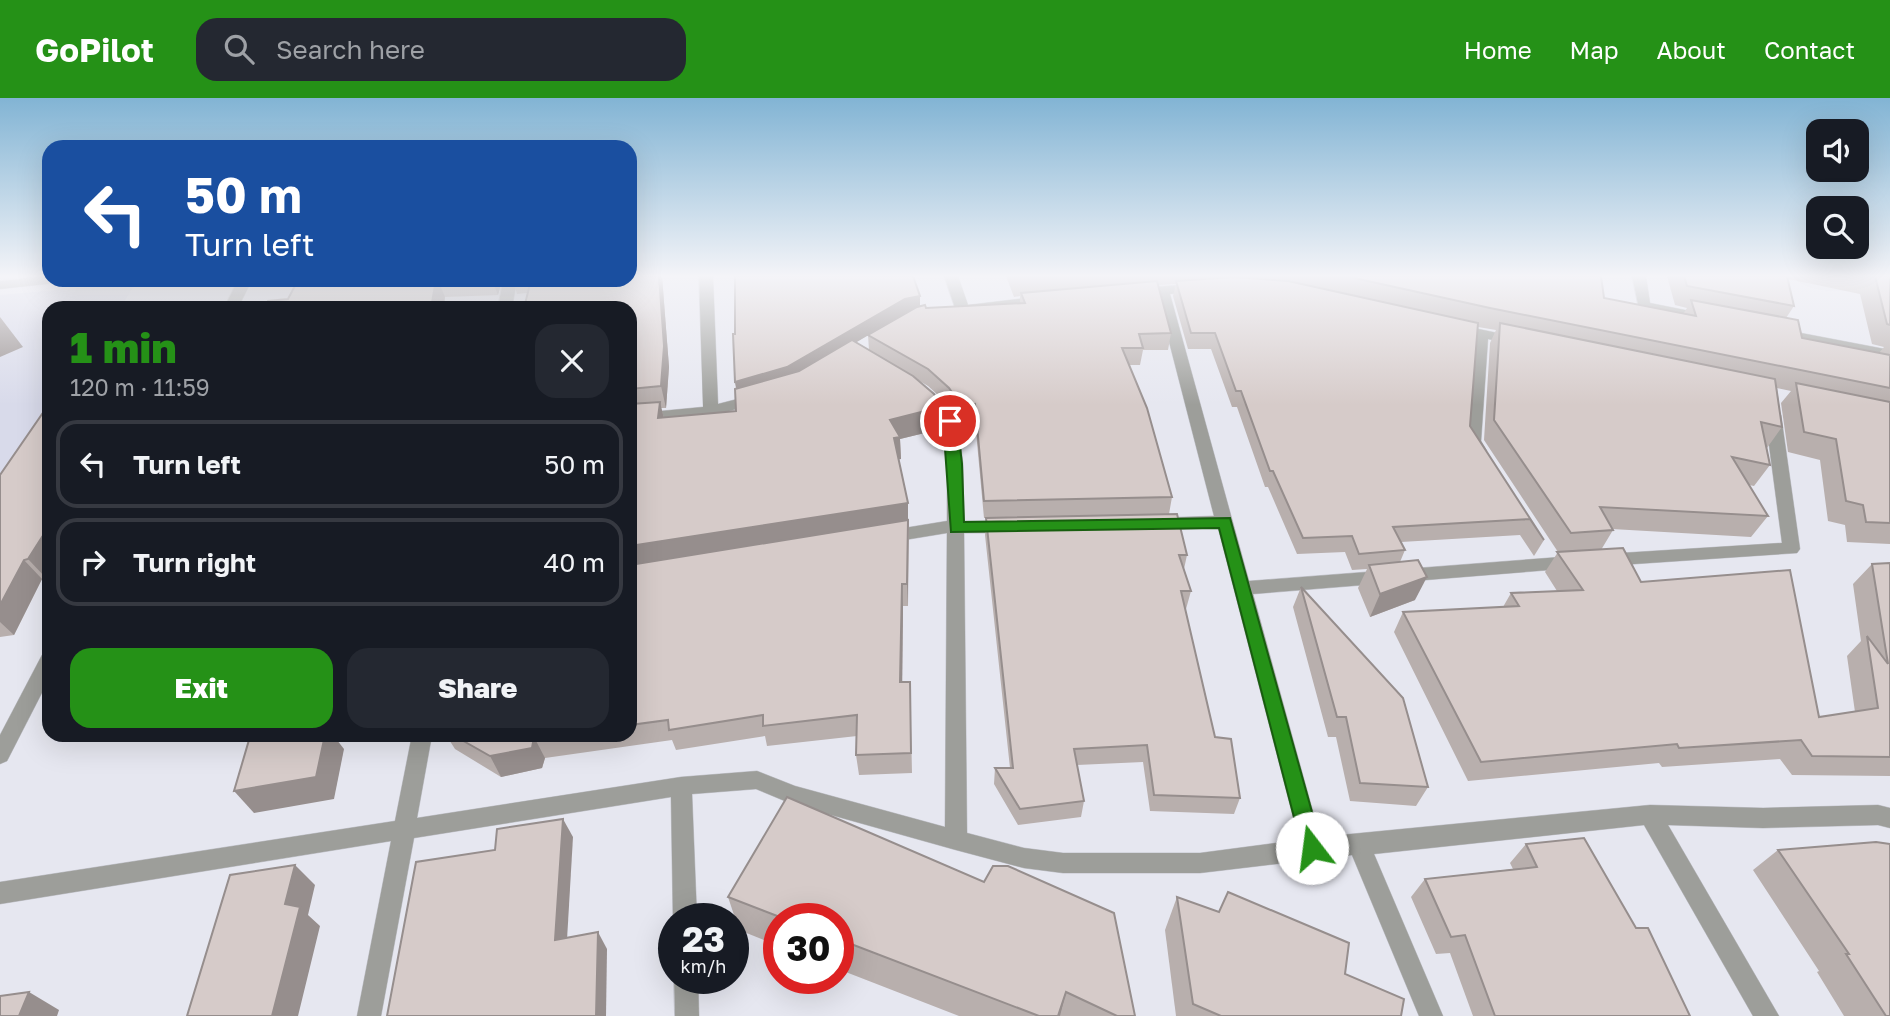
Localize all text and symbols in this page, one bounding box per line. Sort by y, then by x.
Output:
search box [196,18,686,81]
text: GoPilot [35,30,154,69]
icon: search [220,30,258,68]
text: Search here [276,34,425,65]
text: Home [1464,35,1532,64]
text: Map [1570,35,1619,64]
text: About [1657,35,1726,64]
text: Contact [1764,35,1855,64]
map controls [1806,119,1869,259]
button: sound [1806,119,1869,182]
text: 50 m [185,165,302,224]
icon: left [70,168,161,259]
button: search [1806,196,1869,259]
text: Turn left [185,225,314,263]
text: 1 min [70,322,177,372]
button: close [535,324,609,398]
text: 120 m · 11:59 [70,373,210,401]
pin [920,391,980,451]
icon: arrive [931,402,969,440]
icon: left [74,445,112,483]
text: Turn left [133,449,241,480]
text: 50 m [544,449,605,480]
icon: right [74,543,112,581]
text: Turn right [133,547,256,578]
text: 40 m [544,547,605,578]
button: Exit [70,648,333,728]
button: Share [347,648,609,728]
position arrow [1275,811,1349,885]
speed limit sign: 30 [763,903,854,994]
text: 23 [682,918,725,960]
text: km/h [681,955,726,977]

